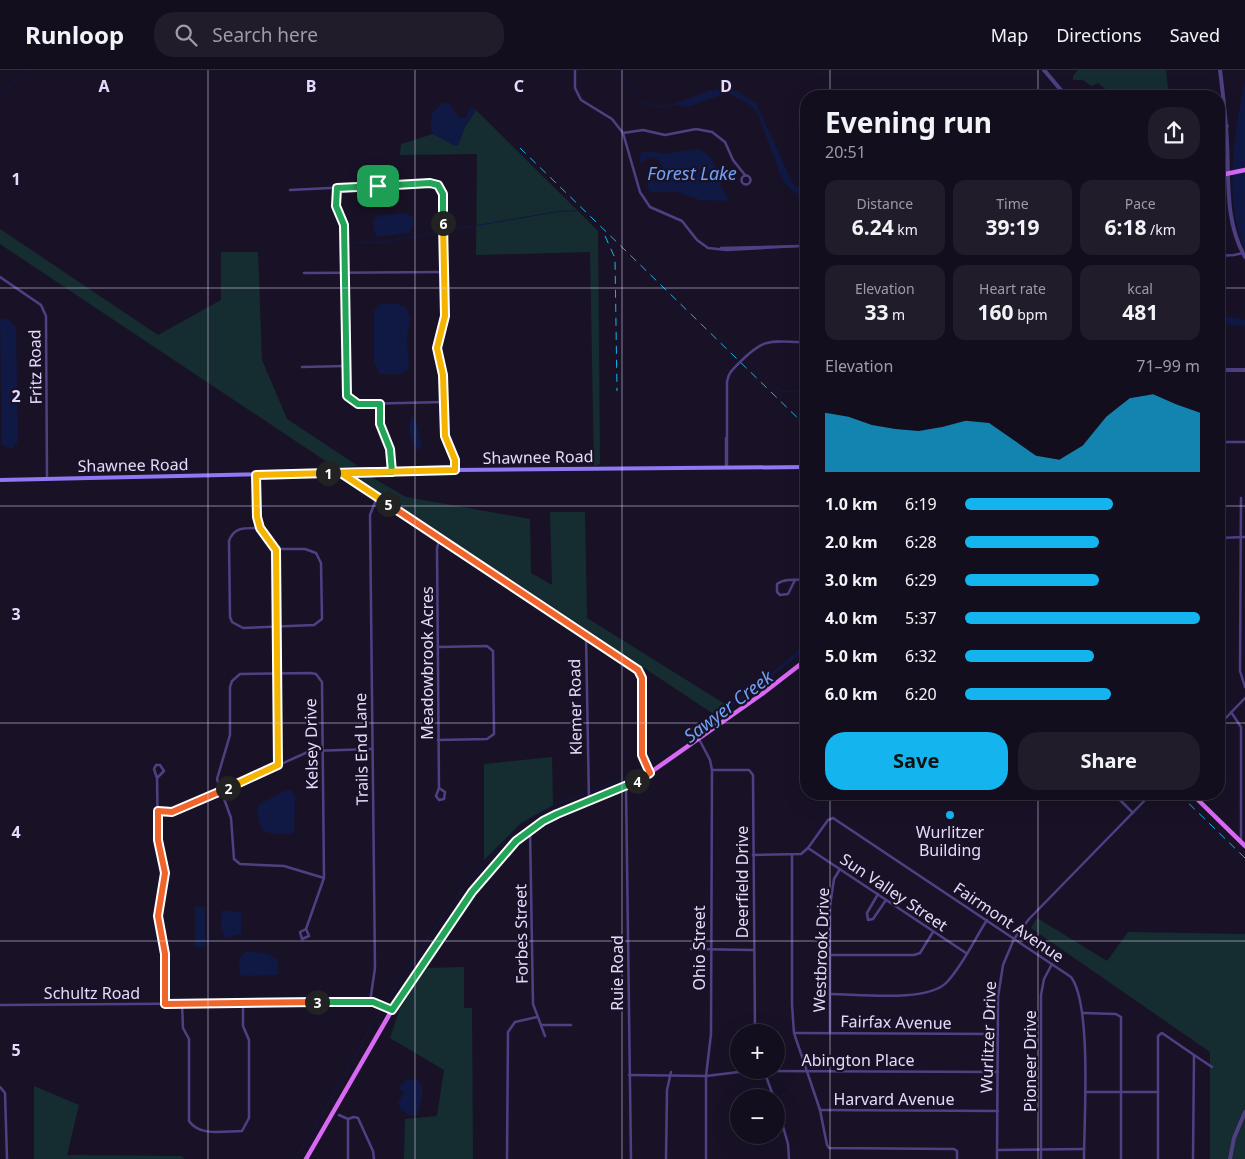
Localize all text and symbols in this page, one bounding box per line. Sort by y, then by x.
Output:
search box [154,12,504,57]
text: Runloop [25,18,124,51]
icon: search [172,21,200,49]
text: Search here [212,22,318,48]
text: Map [991,23,1028,47]
text: Directions [1056,23,1142,47]
text: Saved [1170,23,1220,47]
text: A [98,75,110,97]
text: B [306,75,316,97]
text: C [514,75,524,97]
text: D [720,75,732,97]
text: Evening run [825,103,992,141]
button: share [1148,107,1200,159]
text: 20:51 [825,141,866,163]
water label: Forest Lake [647,161,737,185]
pin [357,165,399,207]
text: 1 [11,168,21,190]
icon: arrive [364,172,392,200]
text: Distance [856,194,913,213]
text: Time [996,194,1029,213]
text: Pace [1125,194,1156,213]
pin: 6 [430,210,456,236]
text: 6.24 [852,213,894,241]
text: 39:19 [986,213,1039,241]
text: 6:18 [1104,213,1146,241]
text: 6 [439,214,448,233]
text: km [894,220,918,239]
text: /km [1146,220,1176,239]
text: Elevation [855,279,915,298]
text: Heart rate [979,279,1046,298]
text: kcal [1127,279,1153,298]
text: 33 [864,298,888,326]
text: 160 [977,298,1014,326]
text: 481 [1122,298,1158,326]
text: m [888,305,905,324]
text: bpm [1014,305,1047,324]
street label: Fritz Road [23,329,47,405]
text: Elevation [825,355,893,377]
text: 71–99 m [1136,355,1200,377]
text: 2 [11,385,21,407]
street label: Shawnee Road [482,445,594,469]
street label: Shawnee Road [77,453,189,477]
pin: 1 [316,460,340,486]
text: 1 [324,464,333,483]
pin: 5 [376,492,400,516]
text: 1.0 km [825,493,877,515]
text: 6:19 [905,493,937,515]
text: 5 [384,495,393,514]
text: 2.0 km [825,531,877,553]
text: 6:28 [905,531,937,553]
text: 3.0 km [825,569,877,591]
text: 6:29 [905,569,937,591]
street label: Meadowbrook Acres [416,586,438,740]
text: 3 [11,603,21,625]
text: 4.0 km [825,607,877,629]
text: 5:37 [905,607,937,629]
text: 5.0 km [825,645,877,667]
text: 6:32 [905,645,937,667]
street label: Klemer Road [563,659,587,755]
water label: Sawyer Creek [679,664,778,747]
text: 6.0 km [825,683,877,705]
text: 6:20 [905,683,937,705]
street label: Trails End Lane [349,693,373,805]
street label: Kelsey Drive [299,698,323,790]
button: Save [825,732,1008,790]
button: Share [1018,732,1200,790]
pin: 4 [624,768,650,794]
text: 4 [633,772,642,791]
pin: 2 [216,776,240,800]
text: 2 [224,779,233,798]
marker: Wurlitzer Building [944,809,956,821]
text: 4 [11,821,21,843]
place label: Wurlitzer Building [916,821,985,861]
street label: Deerfield Drive [731,826,753,938]
street label: Sun Valley Street [836,848,952,936]
street label: Fairmont Avenue [950,877,1068,967]
street label: Forbes Street [509,884,533,984]
street label: Westbrook Drive [808,887,834,1013]
street label: Ohio Street [688,905,710,991]
street label: Ruie Road [606,935,628,1011]
street label: Wurlitzer Drive [975,981,1001,1093]
street label: Schultz Road [44,982,140,1004]
pin: 3 [304,990,330,1014]
text: 3 [313,993,322,1012]
street label: Fairfax Avenue [840,1010,952,1034]
street label: Pioneer Drive [1019,1010,1041,1112]
map controls [730,1024,785,1144]
button: + [730,1024,785,1079]
text: 5 [11,1039,21,1061]
street label: Abington Place [802,1049,914,1071]
street label: Harvard Avenue [833,1088,955,1110]
button: − [730,1089,785,1144]

